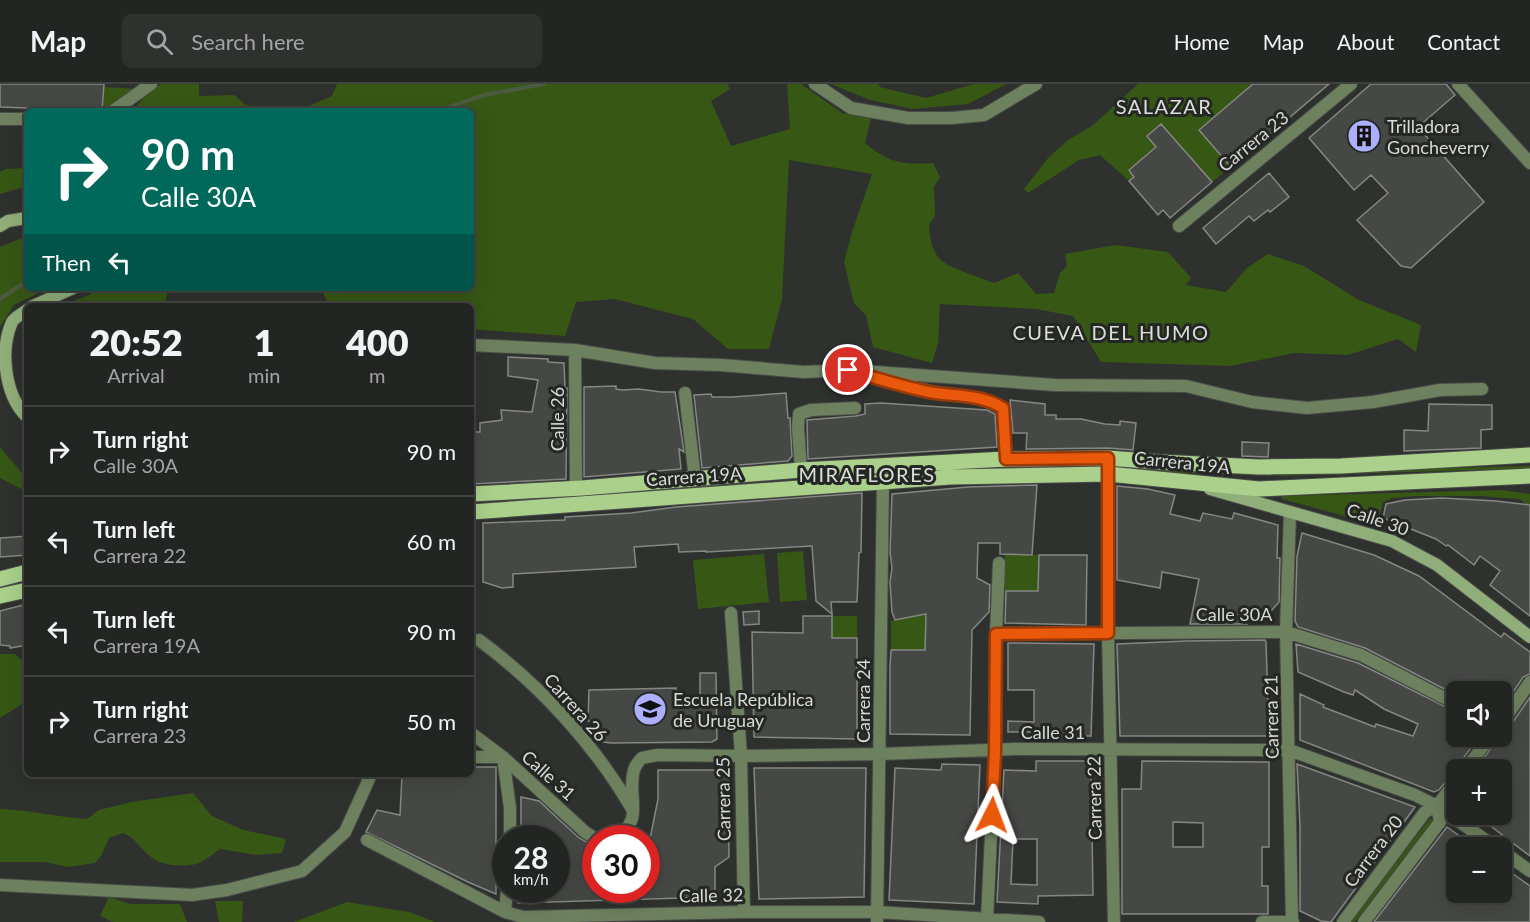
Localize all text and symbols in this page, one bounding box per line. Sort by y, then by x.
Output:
search box [122,14,542,68]
text: Map [30,24,86,58]
icon: search [143,25,176,58]
text: Search here [191,28,305,55]
text: Home [1174,29,1230,54]
text: Map [1263,29,1304,54]
text: About [1337,29,1394,54]
text: Contact [1427,29,1500,54]
district label: SALAZAR [1116,94,1212,118]
street label: Carrera 23 [1213,106,1293,176]
place label: Trilladora Goncheverry [1387,115,1490,158]
building icon: Trilladora Goncheverry [1346,118,1382,154]
text: 90 m [141,129,235,179]
icon: right [42,132,120,210]
text: Calle 30A [141,180,256,213]
icon: left [103,246,136,279]
text: Then [42,249,91,276]
text: 20:52 [89,320,183,364]
text: 1 [254,320,275,364]
text: 400 [346,320,409,364]
district label: CUEVA DEL HUMO [1012,320,1210,344]
pin [822,344,873,395]
icon: arrive [831,353,864,386]
text: Arrival [107,363,165,387]
text: min [248,363,280,387]
text: m [369,363,385,387]
street label: Calle 26 [546,387,568,451]
text: Turn right [93,426,188,453]
icon: right [42,435,75,468]
text: 90 m [407,438,456,465]
street label: Carrera 19A [1133,446,1232,478]
text: Calle 30A [93,453,178,477]
street label: Carrera 19A [645,462,744,490]
district label: MIRAFLORES [798,462,936,486]
street label: Calle 30 [1344,498,1412,540]
text: Turn left [93,516,175,543]
icon: left [42,525,75,558]
text: 60 m [407,528,456,555]
text: Carrera 22 [93,543,186,567]
street label: Calle 30A [1196,603,1273,625]
text: Turn left [93,606,175,633]
icon: left [42,615,75,648]
text: 90 m [407,618,456,645]
text: Carrera 19A [93,633,200,657]
street label: Carrera 24 [852,659,874,743]
street label: Carrera 26 [540,668,612,746]
street label: Carrera 21 [1259,675,1283,759]
map controls [1446,681,1512,903]
button: sound [1446,681,1512,747]
place label: Escuela República de Uruguay [673,688,814,731]
school or university icon: Escuela República de Uruguay [632,691,668,727]
text: Turn right [93,696,188,723]
icon: right [42,705,75,738]
text: 50 m [407,708,456,735]
street label: Calle 31 [1021,721,1085,743]
text: Carrera 23 [93,723,186,747]
street label: Calle 31 [518,745,580,805]
street label: Carrera 22 [1082,756,1106,840]
street label: Carrera 25 [711,757,735,841]
button: + [1446,759,1512,825]
position arrow [960,783,1024,847]
street label: Carrera 20 [1339,811,1407,891]
speed limit sign: 30 [582,825,660,903]
button: − [1446,837,1512,903]
text: 28 [514,839,548,875]
text: km/h [513,870,549,888]
street label: Calle 32 [679,883,743,907]

